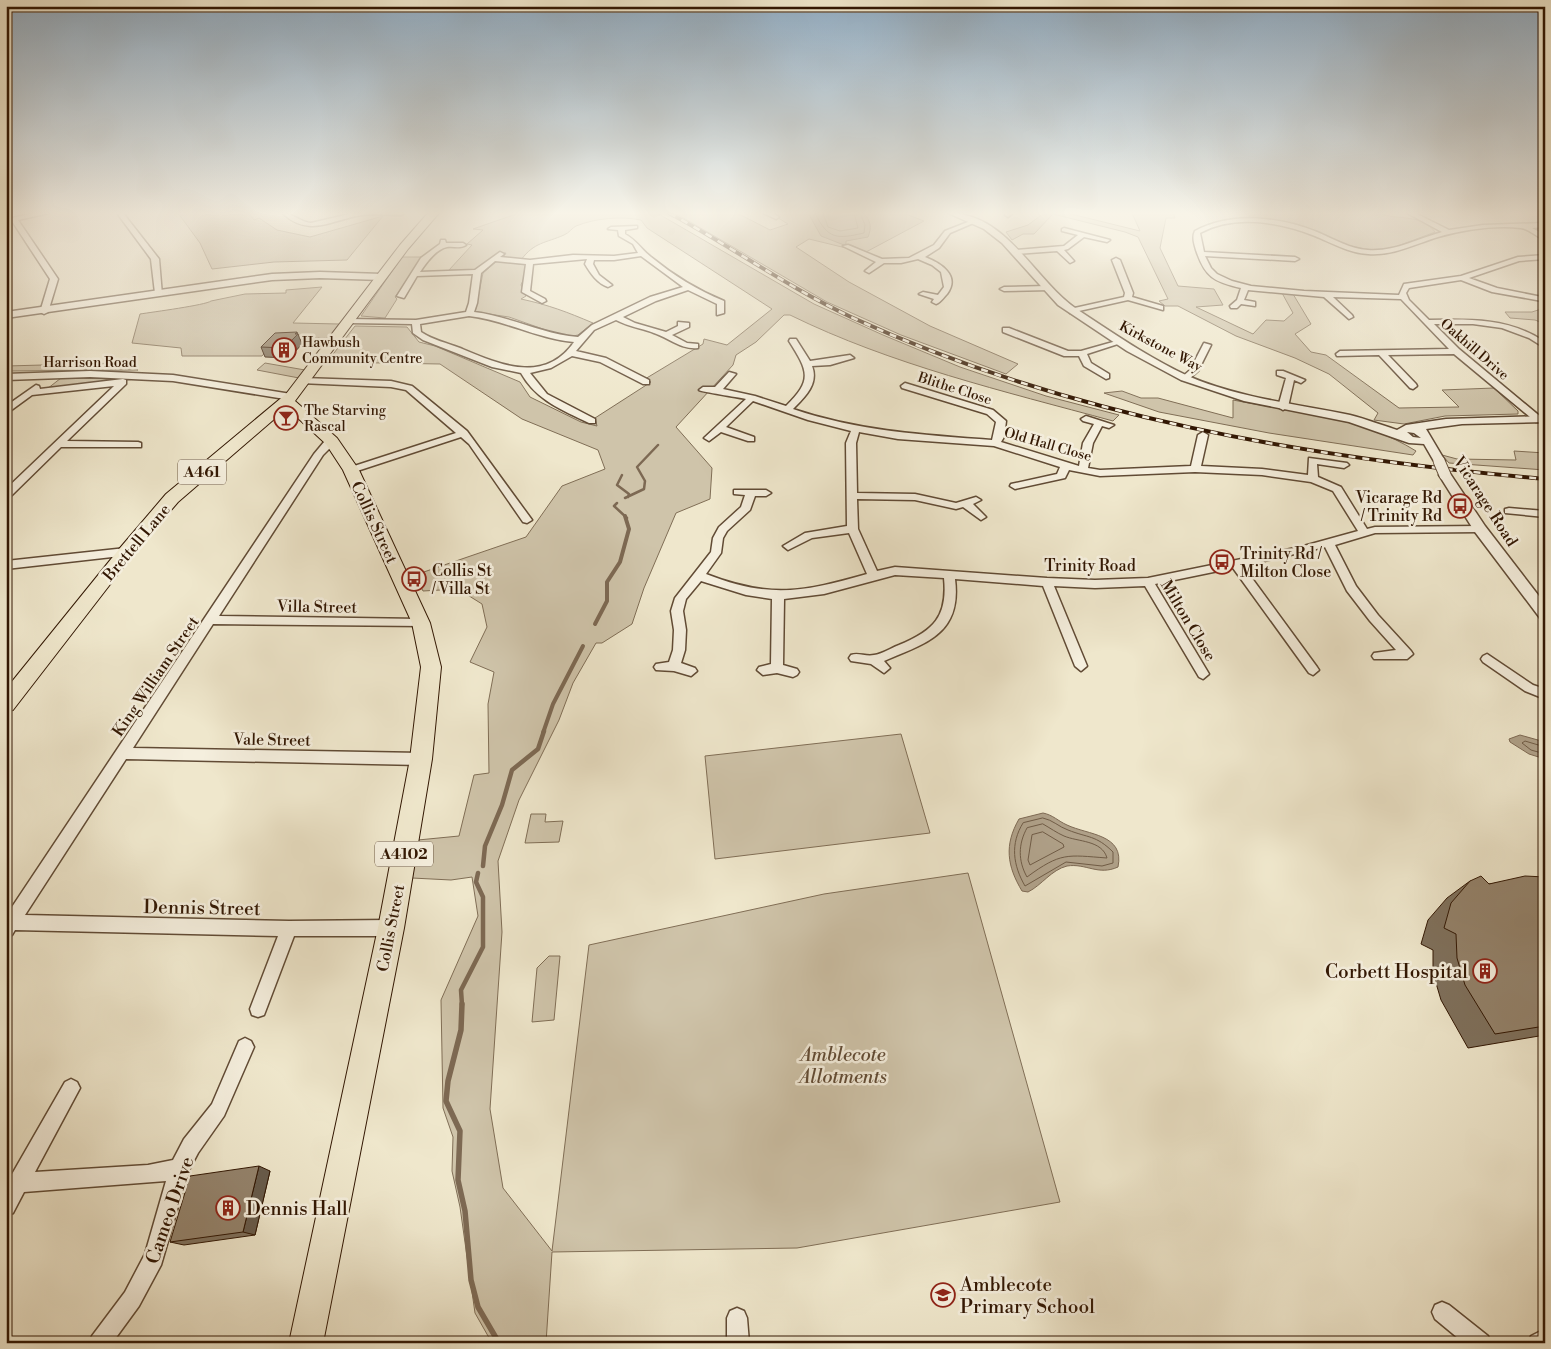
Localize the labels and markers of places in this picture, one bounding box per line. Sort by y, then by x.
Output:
place label: Hawbush Community Centre [302,334,422,368]
building icon: Hawbush Community Centre [271,337,297,363]
place label: The Starving Rascal [304,402,387,436]
bar icon: The Starving Rascal [273,405,299,431]
place label: Vicarage Rd / Trinity Rd [1354,488,1442,526]
bus stop icon: Vicarage Rd / Trinity Rd [1447,493,1473,519]
place label: Trinity Rd / Milton Close [1240,544,1331,582]
bus stop icon: Trinity Rd / Milton Close [1209,549,1235,575]
place label: Collis St / Villa St [431,561,492,599]
bus stop icon: Collis St / Villa St [401,566,427,592]
building icon: Corbett Hospital [1472,958,1498,984]
place label: Corbett Hospital [1325,960,1468,984]
building icon: Dennis Hall [215,1195,241,1221]
place label: Dennis Hall [246,1197,348,1221]
place label: Amblecote Primary School [959,1273,1095,1319]
school or university icon: Amblecote Primary School [930,1282,956,1308]

